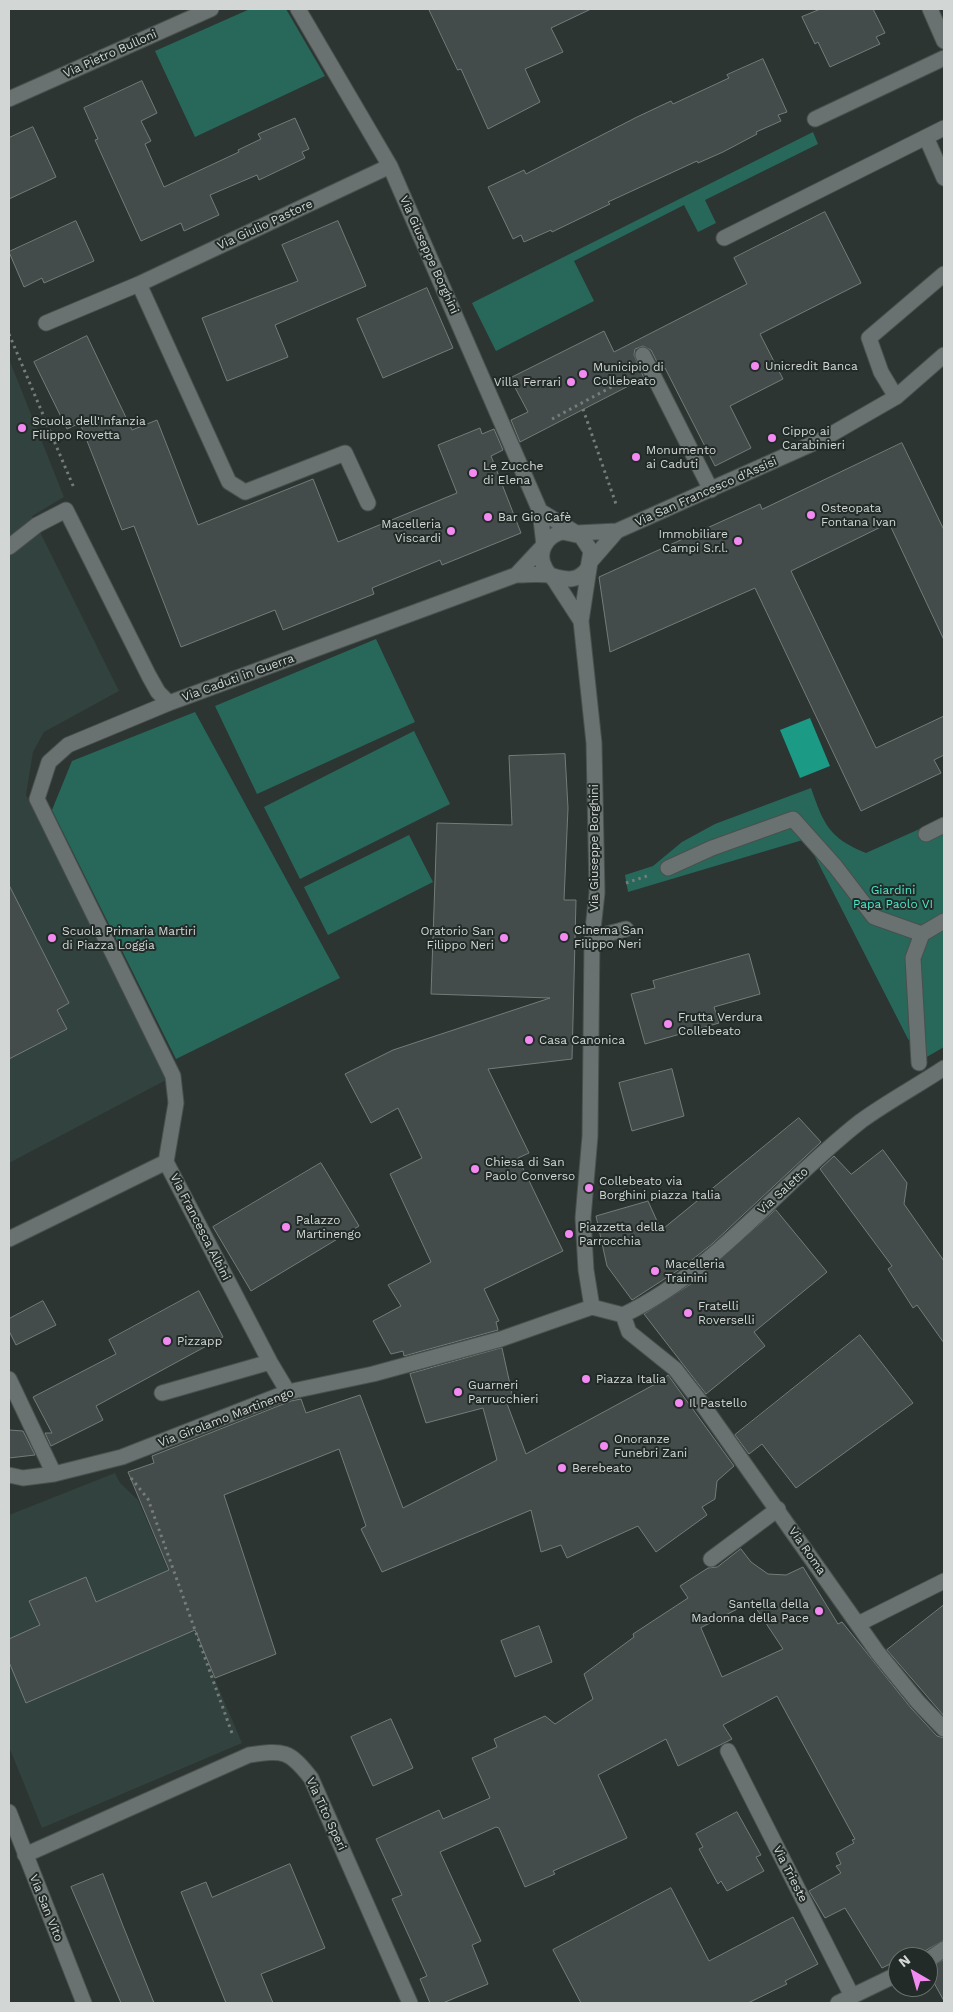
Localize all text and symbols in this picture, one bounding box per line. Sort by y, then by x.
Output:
street label: Via Pietro Bulloni [61,27,159,81]
street label: Via Giuseppe Borghini [396,194,462,316]
street label: Via Giulio Pastore [215,197,315,253]
place label: Unicredit Banca [765,359,858,373]
place label: Municipio di Collebeato [593,360,664,388]
marker: Unicredit Banca [749,360,761,372]
marker: Municipio di Collebeato [577,368,589,380]
place label: Villa Ferrari [494,375,561,389]
marker: Villa Ferrari [565,376,577,388]
place label: Scuola dell'Infanzia Filippo Rovetta [32,414,146,442]
marker: Scuola dell'Infanzia Filippo Rovetta [16,422,28,434]
place label: Cippo ai Carabinieri [782,424,845,452]
marker: Cippo ai Carabinieri [766,432,778,444]
place label: Monumento ai Caduti [646,443,716,471]
marker: Monumento ai Caduti [630,451,642,463]
street label: Via San Francesco d'Assisi [633,454,779,530]
place label: Le Zucche di Elena [483,459,544,487]
marker: Le Zucche di Elena [467,467,479,479]
place label: Osteopata Fontana Ivan [821,501,896,529]
marker: Osteopata Fontana Ivan [805,509,817,521]
place label: Bar Gio Cafè [498,510,571,524]
marker: Bar Gio Cafè [482,511,494,523]
place label: Macelleria Viscardi [381,517,441,545]
marker: Macelleria Viscardi [445,525,457,537]
place label: Immobiliare Campi S.r.l. [658,527,728,555]
marker: Immobiliare Campi S.r.l. [732,535,744,547]
street label: Via Caduti in Guerra [180,651,296,705]
street label: Via Giuseppe Borghini [587,784,601,912]
park label: Giardini Papa Paolo VI [853,883,933,911]
place label: Cinema San Filippo Neri [574,923,644,951]
place label: Scuola Primaria Martiri di Piazza Loggia [62,924,196,952]
place label: Oratorio San Filippo Neri [420,924,494,952]
marker: Cinema San Filippo Neri [558,931,570,943]
marker: Scuola Primaria Martiri di Piazza Loggia [46,932,58,944]
marker: Oratorio San Filippo Neri [498,932,510,944]
place label: Frutta Verdura Collebeato [678,1010,763,1038]
marker: Frutta Verdura Collebeato [662,1018,674,1030]
place label: Casa Canonica [539,1033,625,1047]
marker: Casa Canonica [523,1034,535,1046]
place label: Chiesa di San Paolo Converso [485,1155,575,1183]
marker: Chiesa di San Paolo Converso [469,1163,481,1175]
street label: Via Saletto [755,1165,811,1217]
street label: Via Francesca Albini [167,1171,233,1283]
place label: Collebeato via Borghini piazza Italia [599,1174,721,1202]
marker: Collebeato via Borghini piazza Italia [583,1182,595,1194]
place label: Palazzo Martinengo [296,1213,361,1241]
place label: Piazzetta della Parrocchia [579,1220,665,1248]
marker: Palazzo Martinengo [280,1221,292,1233]
marker: Piazzetta della Parrocchia [563,1228,575,1240]
place label: Macelleria Trainini [665,1257,725,1285]
marker: Macelleria Trainini [649,1265,661,1277]
place label: Fratelli Roverselli [698,1299,755,1327]
marker: Fratelli Roverselli [682,1307,694,1319]
place label: Pizzapp [177,1334,222,1348]
marker: Pizzapp [161,1335,173,1347]
place label: Piazza Italia [596,1372,666,1386]
marker: Piazza Italia [580,1373,592,1385]
place label: Guarneri Parrucchieri [468,1378,538,1406]
street label: Via Girolamo Martinengo [156,1385,296,1451]
marker: Guarneri Parrucchieri [452,1386,464,1398]
place label: Il Pastello [689,1396,747,1410]
marker: Il Pastello [673,1397,685,1409]
place label: Onoranze Funebri Zani [614,1432,687,1460]
marker: Onoranze Funebri Zani [598,1440,610,1452]
place label: Berebeato [572,1461,632,1475]
marker: Berebeato [556,1462,568,1474]
street label: Via Roma [785,1524,829,1578]
place label: Santella della Madonna della Pace [691,1597,809,1625]
marker: Santella della Madonna della Pace [813,1605,825,1617]
street label: Via Tito Speri [303,1775,349,1853]
street label: Via Trieste [770,1843,810,1905]
street label: Via San Vito [26,1872,66,1944]
north arrow [888,1947,938,1997]
text: N [895,1951,913,1970]

